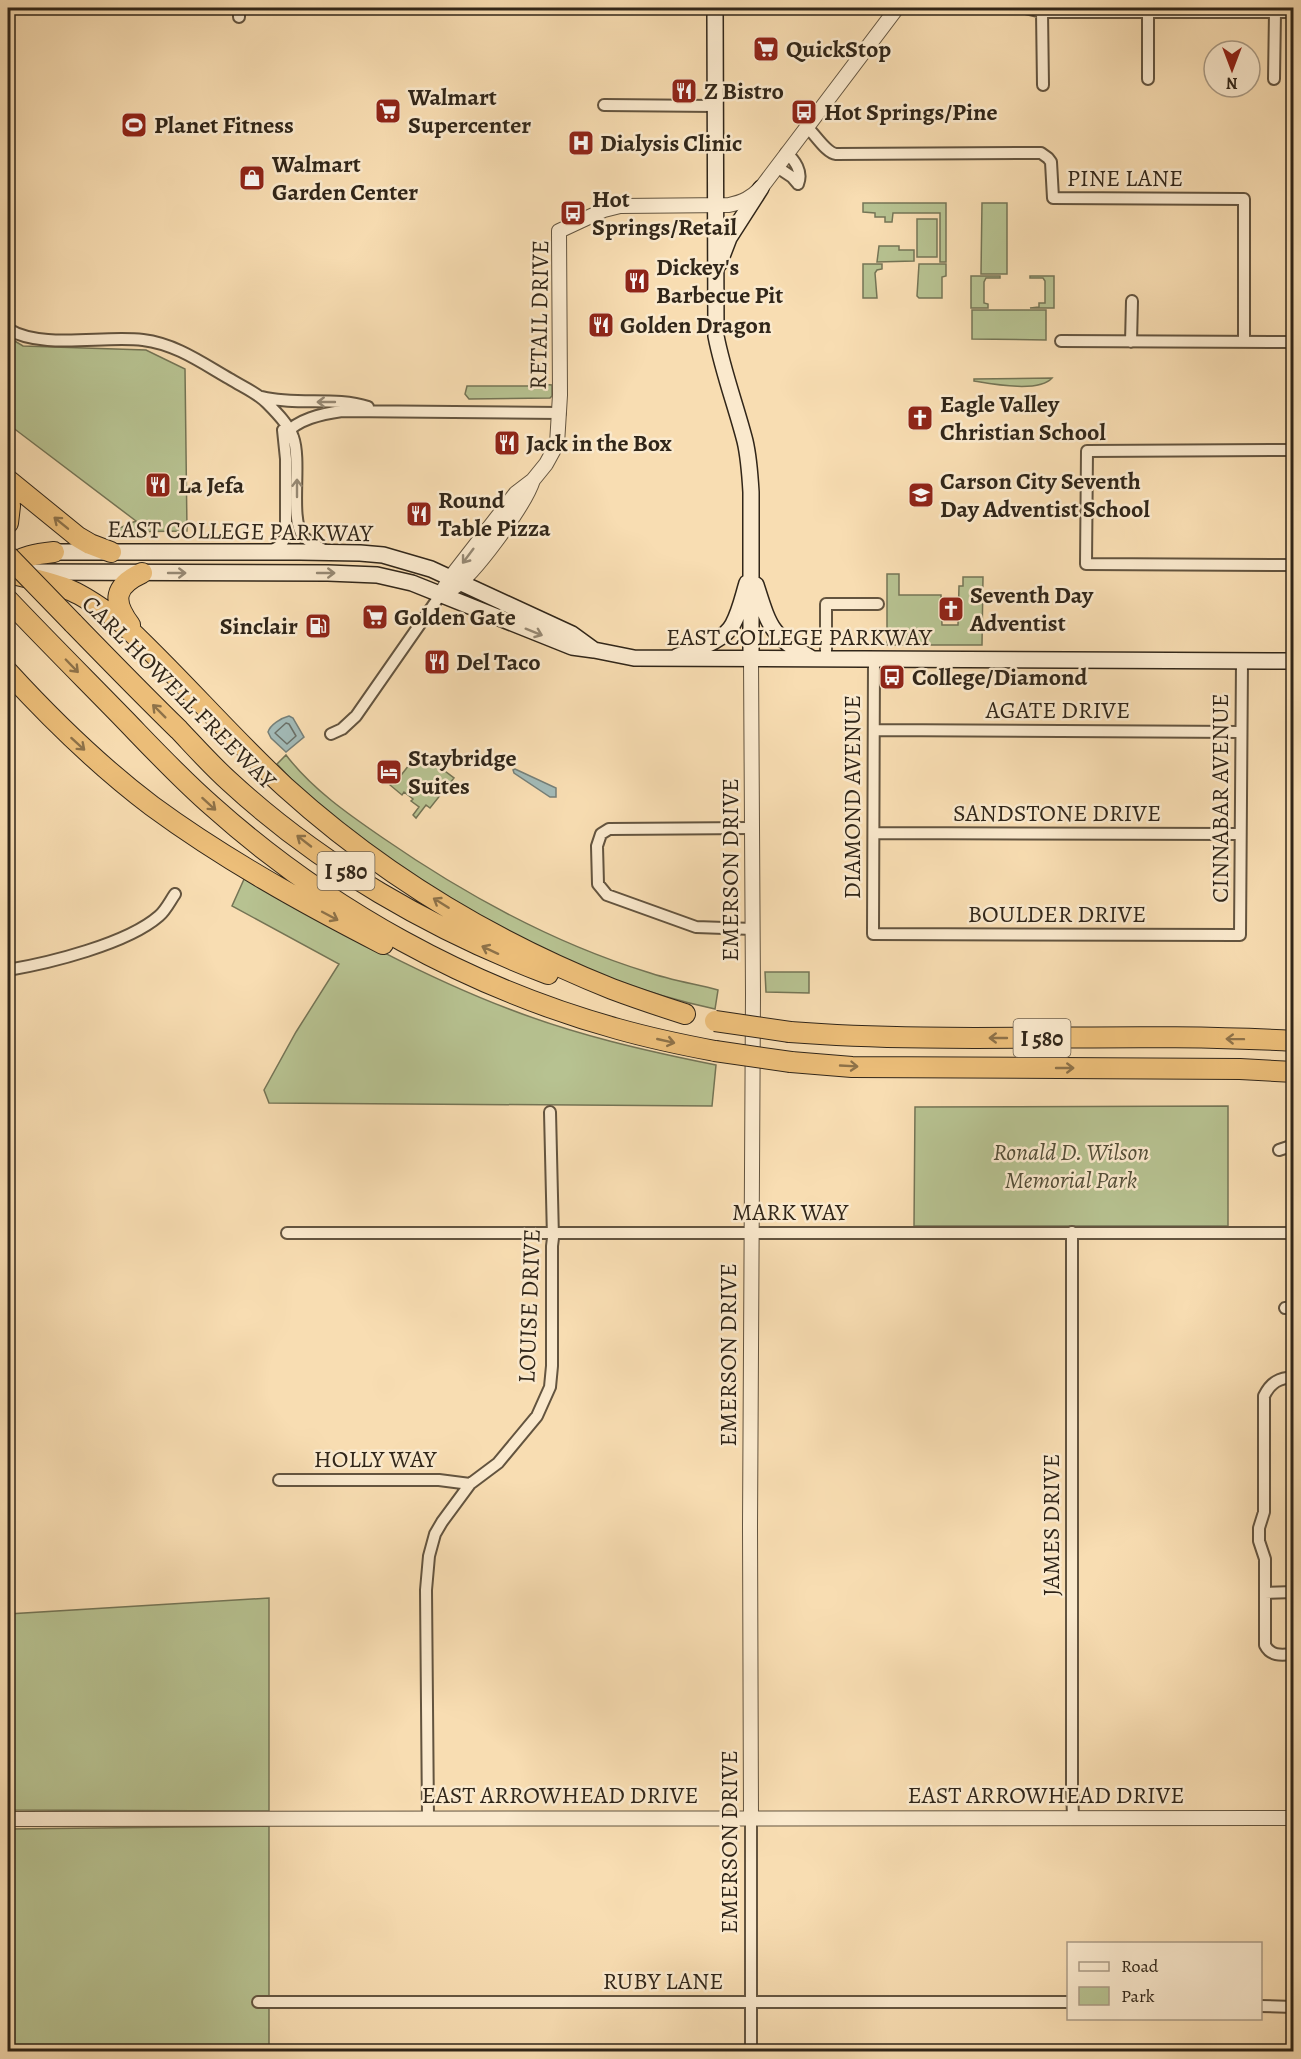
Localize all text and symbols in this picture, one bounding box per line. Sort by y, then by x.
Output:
place label: QuickStop [786,33,891,65]
supermarket icon: QuickStop [751,34,781,64]
north arrow [1202,39,1262,99]
text: N [1226,72,1238,94]
place label: Z Bistro [704,75,784,107]
restaurant icon: Z Bistro [669,76,699,106]
place label: Walmart Supercenter [407,81,531,141]
supermarket icon: Walmart Supercenter [373,96,403,126]
place label: Hot Springs/Pine [824,96,997,128]
bus stop icon: Hot Springs/Pine [789,97,819,127]
place label: Planet Fitness [154,109,294,141]
sports icon: Planet Fitness [119,110,149,140]
place label: Dialysis Clinic [600,127,742,159]
hospital icon: Dialysis Clinic [566,128,596,158]
place label: Walmart Garden Center [271,148,418,208]
street label: PINE LANE [1067,162,1183,194]
shop icon: Walmart Garden Center [237,163,267,193]
place label: Hot Springs/Retail [592,183,737,243]
bus stop icon: Hot Springs/Retail [558,198,588,228]
street label: RETAIL DRIVE [522,240,556,390]
place label: Dickey's Barbecue Pit [656,251,783,311]
restaurant icon: Dickey's Barbecue Pit [622,266,652,296]
place label: Golden Dragon [620,309,772,341]
restaurant icon: Golden Dragon [586,310,616,340]
place label: Eagle Valley Christian School [940,388,1106,448]
one-way arrow [316,396,336,408]
church icon: Eagle Valley Christian School [905,403,935,433]
place label: Jack in the Box [526,427,672,459]
restaurant icon: Jack in the Box [492,428,522,458]
place label: Carson City Seventh Day Adventist School [940,465,1150,525]
place label: La Jefa [178,469,245,501]
restaurant icon: La Jefa [143,470,173,500]
one-way arrow [291,478,303,498]
school or university icon: Carson City Seventh Day Adventist School [906,480,936,510]
place label: Round Table Pizza [438,484,551,544]
restaurant icon: Round Table Pizza [404,499,434,529]
street label: EAST COLLEGE PARKWAY [107,513,374,549]
one-way arrow [53,516,69,529]
one-way arrow [461,547,474,563]
one-way arrow [167,567,187,579]
one-way arrow [316,567,336,579]
place label: Seventh Day Adventist [969,579,1094,639]
street label: CARL HOWELL FREEWAY [75,588,284,797]
church icon: Seventh Day Adventist [936,594,966,624]
place label: Golden Gate [394,601,516,633]
supermarket icon: Golden Gate [360,602,390,632]
place label: Sinclair [220,610,298,642]
fuel station icon: Sinclair [303,611,333,641]
street label: EAST COLLEGE PARKWAY [666,621,933,653]
one-way arrow [525,627,543,638]
place label: Del Taco [456,646,541,678]
restaurant icon: Del Taco [422,647,452,677]
one-way arrow [64,658,79,673]
place label: College/Diamond [912,661,1088,693]
bus stop icon: College/Diamond [877,662,907,692]
street label: CINNABAR AVENUE [1204,693,1236,903]
street label: AGATE DRIVE [985,694,1130,726]
street label: DIAMOND AVENUE [836,695,868,899]
one-way arrow [152,704,167,718]
one-way arrow [70,736,85,751]
place label: Staybridge Suites [408,742,517,802]
hotel icon: Staybridge Suites [374,757,404,787]
street label: EMERSON DRIVE [714,778,746,962]
one-way arrow [201,797,216,811]
street label: SANDSTONE DRIVE [953,797,1161,829]
one-way arrow [296,835,312,848]
road number: I 580 [318,852,374,890]
one-way arrow [433,897,450,909]
street label: BOULDER DRIVE [968,898,1146,930]
one-way arrow [320,911,338,922]
one-way arrow [481,944,499,956]
road number: I 580 [1014,1019,1070,1057]
one-way arrow [989,1032,1009,1044]
one-way arrow [1226,1033,1246,1045]
one-way arrow [655,1036,675,1047]
one-way arrow [838,1061,858,1072]
one-way arrow [1054,1063,1074,1074]
park label: Ronald D. Wilson Memorial Park [993,1136,1149,1196]
street label: MARK WAY [732,1196,849,1228]
street label: LOUISE DRIVE [510,1228,548,1384]
street label: EMERSON DRIVE [712,1263,744,1447]
street label: HOLLY WAY [314,1443,437,1475]
street label: JAMES DRIVE [1035,1454,1067,1596]
street label: EMERSON DRIVE [713,1750,745,1934]
street label: EAST ARROWHEAD DRIVE [421,1779,699,1811]
street label: EAST ARROWHEAD DRIVE [907,1779,1185,1811]
legend [1067,1942,1262,2020]
text: Road [1121,1954,1159,1978]
street label: RUBY LANE [603,1965,723,1997]
text: Park [1121,1984,1155,2008]

